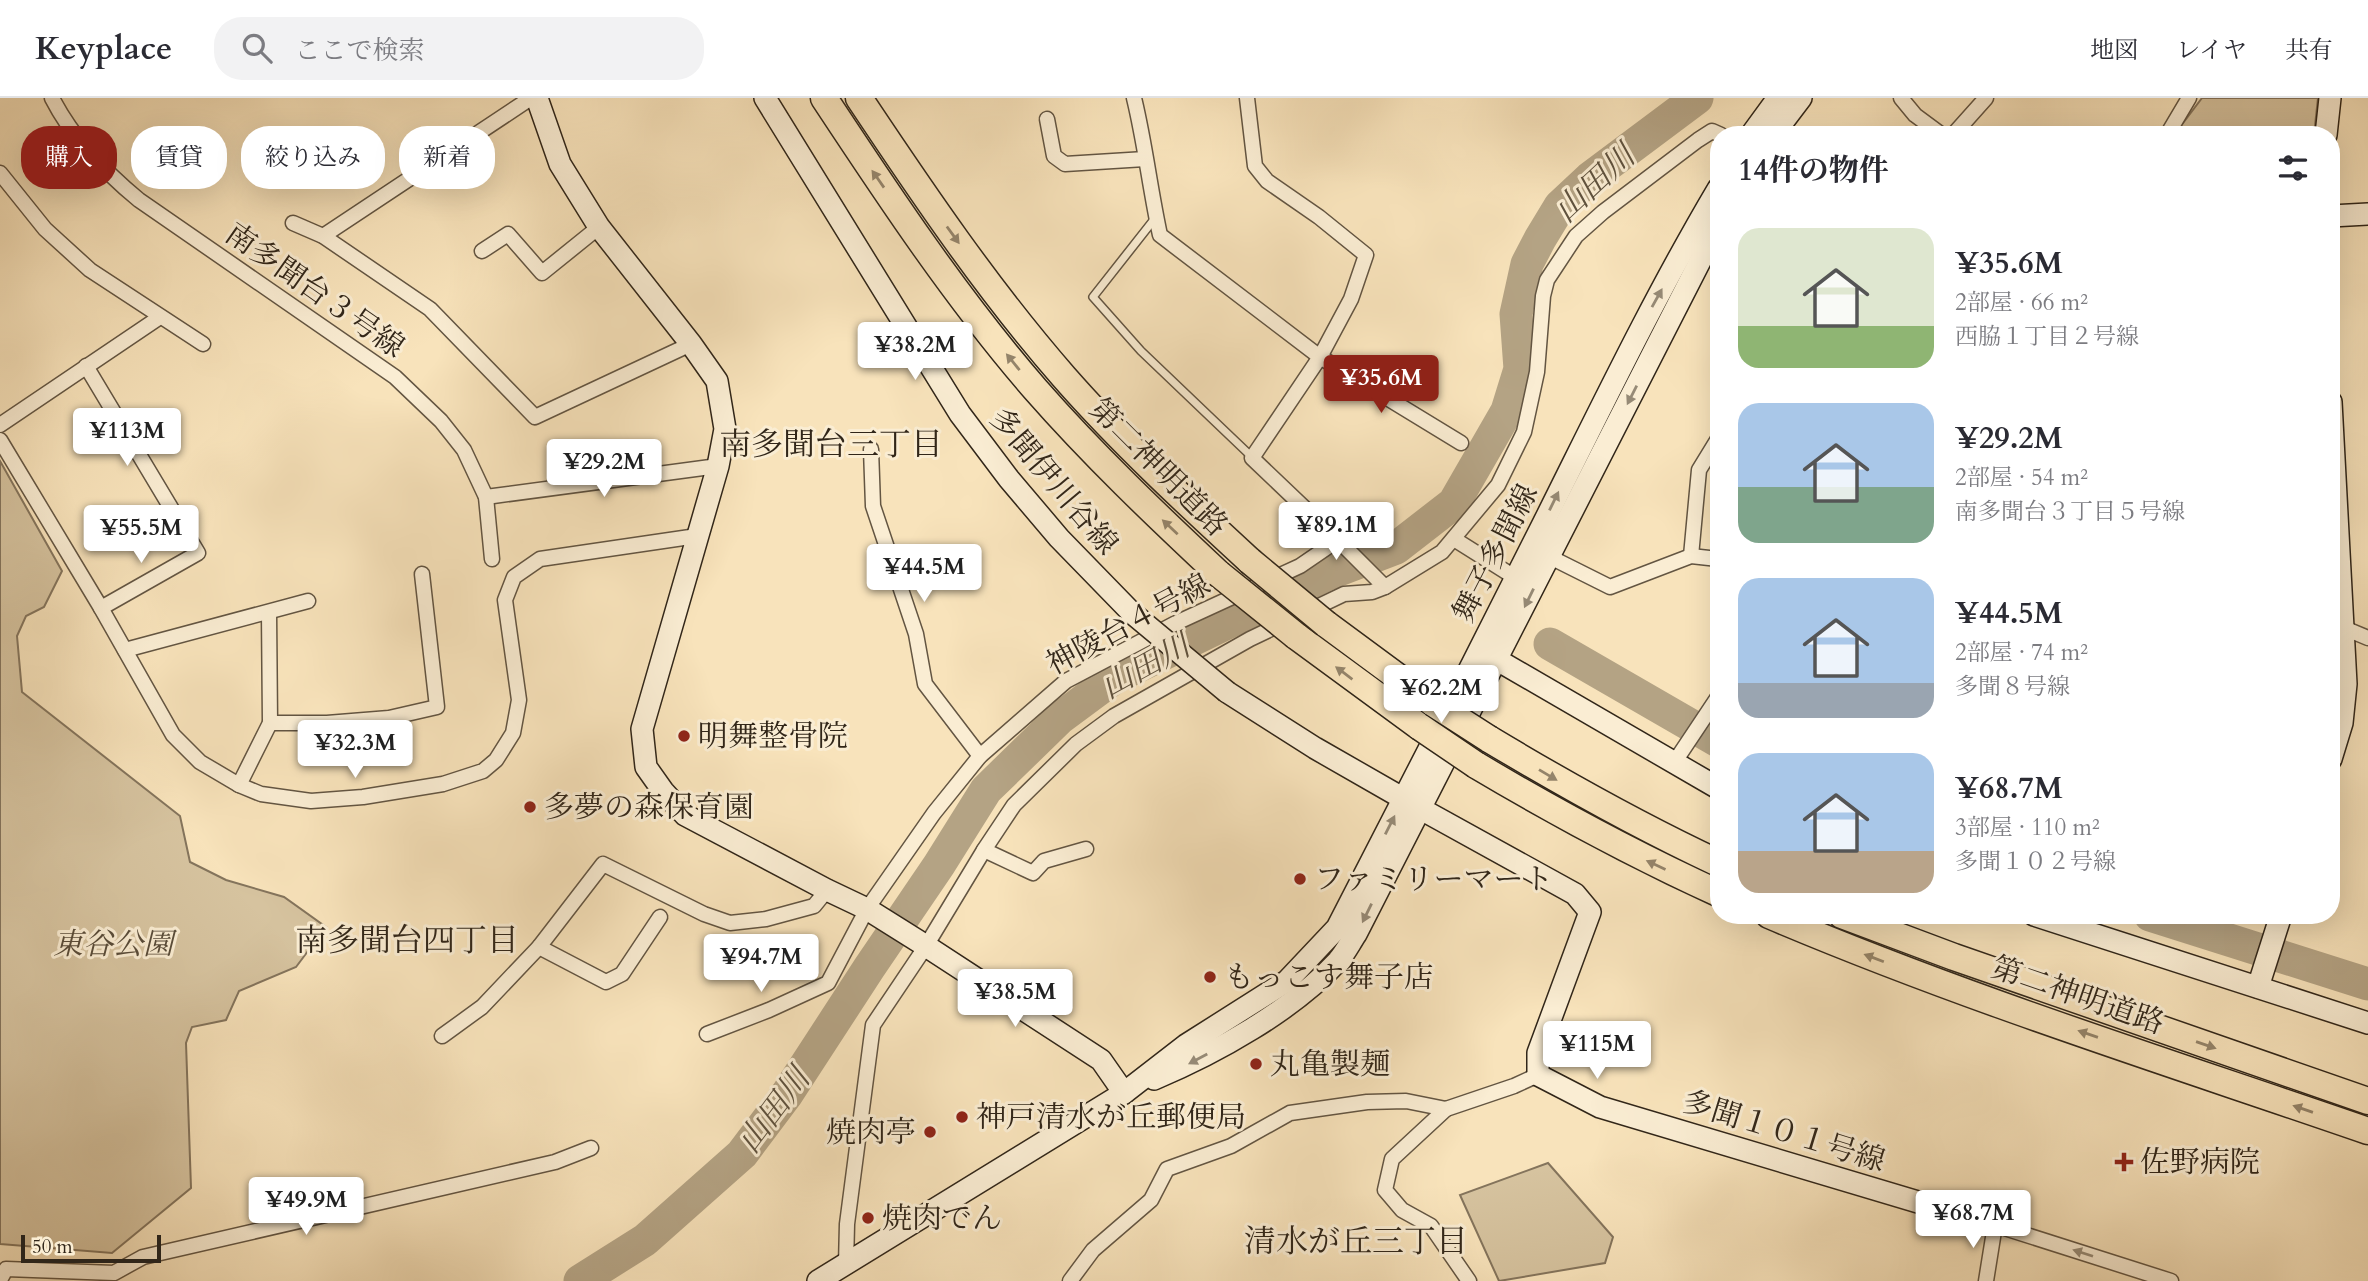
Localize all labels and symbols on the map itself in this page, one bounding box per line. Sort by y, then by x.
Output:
water label: 山田川 [1545,133,1647,233]
one-way arrow [871,170,885,188]
street label: 南多聞台３号線 [217,213,412,367]
one-way arrow [946,226,960,244]
one-way arrow [1651,289,1663,308]
pin: ¥38.2M [858,322,972,382]
one-way arrow [1006,353,1021,371]
pin: ¥35.6M [1324,356,1438,415]
one-way arrow [1626,385,1637,405]
street label: 第二神明道路 [1081,389,1237,545]
street label: 多聞伊川谷線 [980,399,1127,563]
pin: ¥113M [78,408,176,468]
district label: 南多聞台三丁目 [719,423,943,467]
pin: ¥29.2M [547,440,661,499]
street label: 舞子多聞線 [1443,477,1548,629]
one-way arrow [1549,491,1560,511]
pin: ¥89.1M [1279,503,1393,562]
pin: ¥55.5M [84,505,198,565]
one-way arrow [1161,519,1178,536]
pin: ¥44.5M [867,545,981,604]
street label: 神陵台４号線 [1039,564,1217,685]
one-way arrow [1523,588,1534,608]
water label: 山田川 [1093,623,1201,709]
one-way arrow [1335,666,1353,680]
pin: ¥62.2M [1384,666,1498,725]
place label: 明舞整骨院 [698,716,848,757]
pin: ¥32.3M [298,720,412,780]
marker: 明舞整骨院 [676,728,692,744]
one-way arrow [1538,768,1557,781]
place label: 多夢の森保育園 [544,787,754,828]
marker: 多夢の森保育園 [522,799,538,815]
one-way arrow [1385,815,1396,835]
place label: ファミリーマート [1314,859,1553,900]
one-way arrow [1646,859,1667,870]
marker: ファミリーマート [1292,871,1308,887]
one-way arrow [1361,903,1372,923]
district label: 南多聞台四丁目 [295,919,519,963]
park label: 東谷公園 [53,924,178,965]
pin: ¥94.7M [704,934,818,994]
street label: 第二神明道路 [1986,947,2170,1044]
one-way arrow [1864,952,1885,963]
place label: もっこす舞子店 [1224,957,1434,998]
marker: もっこす舞子店 [1202,969,1218,985]
pin: ¥38.5M [958,970,1072,1029]
pin: ¥115M [1548,1021,1646,1081]
one-way arrow [2078,1028,2099,1039]
one-way arrow [2196,1040,2217,1051]
place label: 丸亀製麺 [1270,1044,1390,1085]
one-way arrow [1188,1054,1208,1065]
marker: 丸亀製麺 [1248,1056,1264,1072]
water label: 山田川 [727,1057,822,1162]
street label: 多聞１０１号線 [1677,1081,1890,1182]
place label: 神戸清水が丘郵便局 [976,1097,1246,1138]
one-way arrow [2293,1103,2314,1114]
marker: 神戸清水が丘郵便局 [954,1109,970,1125]
place label: 焼肉亭 [826,1112,916,1153]
marker: 焼肉亭 [922,1124,938,1140]
place label: 佐野病院 [2140,1142,2260,1183]
marker: 佐野病院 [2114,1152,2134,1172]
pin: ¥49.9M [249,1178,363,1237]
pin: ¥68.7M [1916,1190,2030,1250]
place label: 焼肉でん [882,1198,1002,1239]
marker: 焼肉でん [860,1210,876,1226]
district label: 清水が丘三丁目 [1244,1220,1468,1264]
scale bar [21,1232,161,1264]
one-way arrow [2072,1247,2093,1258]

